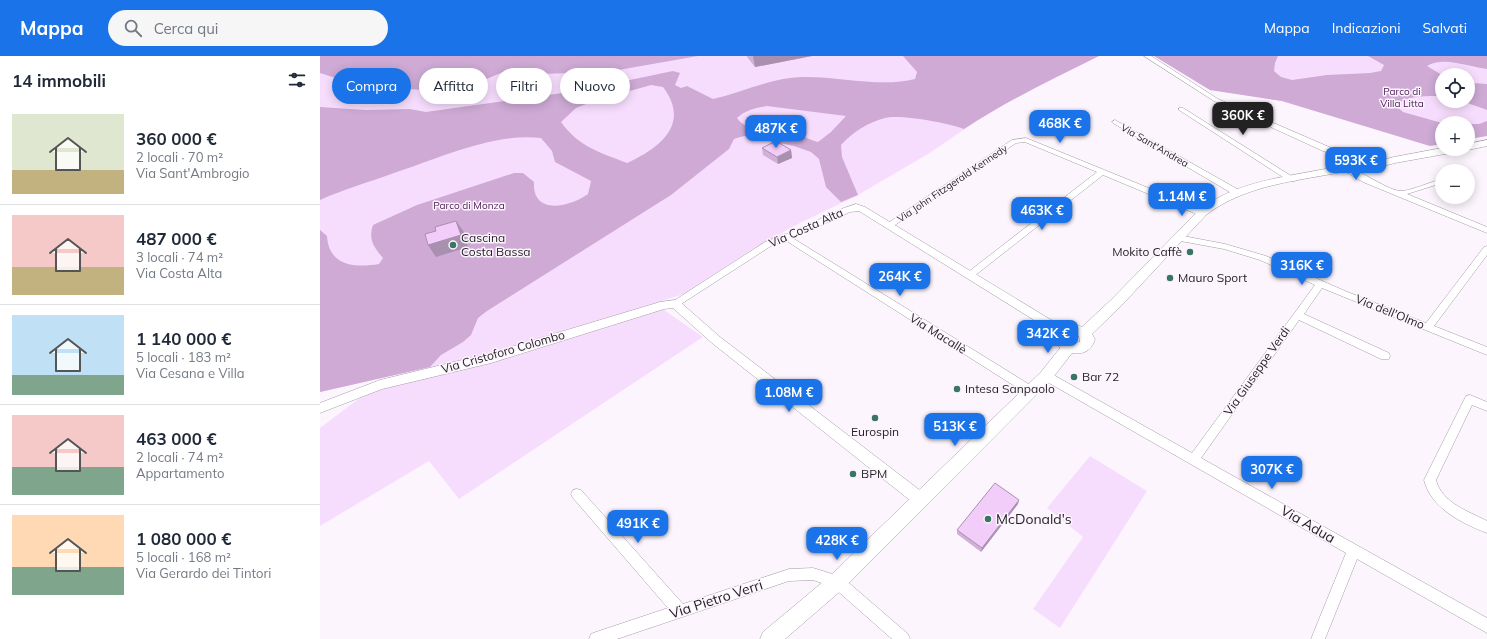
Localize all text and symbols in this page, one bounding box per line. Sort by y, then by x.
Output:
search box [108,10,388,46]
text: Mappa [20,16,84,40]
icon: search [122,17,144,39]
text: Cerca qui [154,19,218,38]
text: Mappa [1264,19,1310,37]
text: Indicazioni [1332,19,1401,37]
text: Salvati [1423,19,1467,37]
chip: Compra [332,68,411,104]
chip: Affitta [419,68,488,104]
chip: Filtri [496,68,552,104]
chip: Nuovo [560,68,630,104]
map controls [1435,68,1475,204]
button: locate [1435,68,1475,108]
icon: filters [286,69,308,91]
text: 14 immobili [12,70,106,91]
park label: Parco di Villa Litta [1380,85,1424,110]
pin: 360K € [1210,102,1276,136]
text: 360K € [1221,107,1265,123]
pin: 468K € [1027,110,1093,144]
pin: 487K € [743,115,809,149]
text: 468K € [1038,115,1082,131]
button: + [1435,116,1475,156]
text: 487K € [754,120,798,136]
street label: Via Sant'Andrea [1119,121,1191,170]
text: 360 000 € [136,128,217,149]
icon: home [44,130,92,178]
street label: Via John Fitzgerald Kennedy [895,141,1010,225]
pin: 593K € [1323,147,1389,181]
text: 2 locali · 70 m² [136,149,223,165]
text: 593K € [1334,152,1378,168]
button: − [1435,164,1475,204]
text: Via Sant'Ambrogio [136,165,250,181]
pin: 1.14M € [1145,183,1219,217]
text: 1.14M € [1157,188,1207,204]
pin: 463K € [1009,197,1075,231]
park label: Parco di Monza [433,199,505,212]
text: 463K € [1020,202,1064,218]
street label: Via Costa Alta [766,204,845,251]
text: 487 000 € [136,228,217,249]
place label: Cascina Costa Bassa [461,230,531,259]
icon: home [44,231,92,279]
marker: Cascina Costa Bassa [448,240,458,250]
place label: Mokito Caffè [1112,244,1182,259]
marker: Mokito Caffè [1185,247,1195,257]
text: 3 locali · 74 m² [136,249,223,265]
pin: 316K € [1269,252,1335,286]
text: 316K € [1280,257,1324,273]
pin: 264K € [867,263,933,297]
text: Via Costa Alta [136,265,222,281]
text: 264K € [878,268,922,284]
place label: Mauro Sport [1178,270,1247,285]
marker: Mauro Sport [1165,273,1175,283]
street label: Via dell'Olmo [1353,291,1427,332]
street label: Via Macallè [907,310,970,357]
pin: 342K € [1015,320,1081,354]
street label: Via Giuseppe Verdi [1220,323,1293,418]
text: 342K € [1026,325,1070,341]
street label: Via Cristoforo Colombo [439,327,566,376]
text: 1 140 000 € [136,328,232,349]
icon: home [44,331,92,379]
text: 5 locali · 183 m² [136,349,231,365]
text: Via Cesana e Villa [136,365,245,381]
place label: Bar 72 [1082,369,1119,384]
marker: Bar 72 [1069,372,1079,382]
pin: 1.08M € [752,379,826,413]
place label: Intesa Sanpaolo [965,381,1055,396]
text: 1.08M € [764,384,814,400]
marker: Intesa Sanpaolo [952,384,962,394]
marker: Eurospin [870,413,880,423]
pin: 513K € [922,413,988,447]
text: 513K € [933,418,977,434]
place label: Eurospin [851,424,899,439]
text: 463 000 € [136,428,217,449]
icon: home [44,431,92,479]
text: 2 locali · 74 m² [136,449,223,465]
pin: 307K € [1239,456,1305,490]
text: 307K € [1250,461,1294,477]
text: Appartamento [136,465,224,481]
place label: BPM [861,466,887,481]
marker: BPM [848,469,858,479]
street label: Via Adua [1277,501,1339,547]
pin: 491K € [605,510,671,544]
place label: McDonald's [996,510,1072,528]
marker: McDonald's [983,514,993,524]
text: 491K € [616,515,660,531]
pin: 428K € [804,527,870,561]
text: 1 080 000 € [136,528,232,549]
icon: home [44,531,92,579]
text: 428K € [815,532,859,548]
text: 5 locali · 168 m² [136,549,231,565]
text: Via Gerardo dei Tintori [136,565,271,581]
street label: Via Pietro Verri [667,575,765,623]

